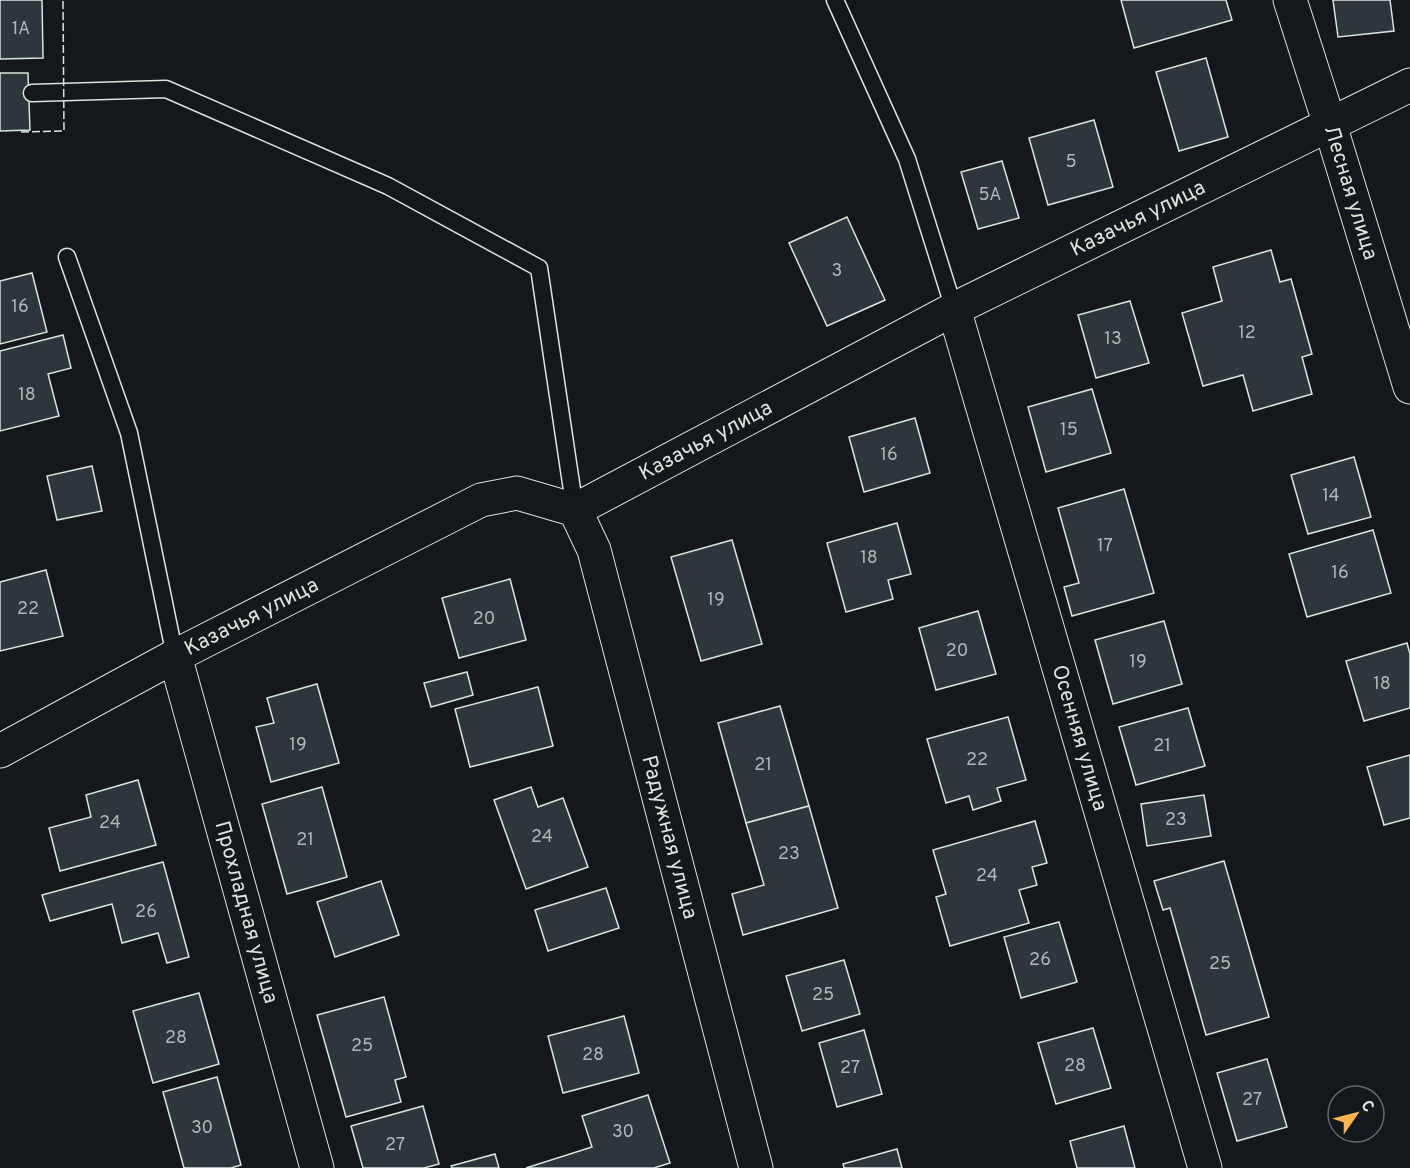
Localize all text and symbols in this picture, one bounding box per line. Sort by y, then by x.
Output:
house number: 1А [12,18,30,41]
street label: Лесная улица [1317,122,1384,263]
house number: 5 [1065,151,1077,174]
street label: Казачья улица [1066,174,1210,263]
house number: 5А [978,184,1002,207]
house number: 3 [832,260,842,283]
house number: 16 [11,296,29,319]
house number: 12 [1238,322,1256,345]
house number: 13 [1104,328,1122,351]
house number: 18 [18,384,36,407]
street label: Казачья улица [634,394,777,487]
house number: 15 [1060,419,1078,442]
house number: 16 [880,444,898,467]
house number: 14 [1322,485,1340,508]
house number: 17 [1097,535,1113,558]
house number: 18 [860,547,878,570]
house number: 16 [1331,562,1349,585]
street label: Казачья улица [180,572,323,662]
house number: 19 [707,589,725,612]
house number: 22 [17,598,39,621]
house number: 20 [473,608,495,631]
house number: 20 [946,640,968,663]
house number: 19 [1129,651,1147,674]
street label: Осенняя улица [1045,662,1113,814]
house number: 18 [1373,673,1391,696]
house number: 19 [289,734,307,757]
house number: 21 [1153,735,1171,758]
house number: 22 [966,749,988,772]
street label: Радужная улица [635,753,704,922]
house number: 21 [754,754,772,777]
house number: 23 [1165,809,1187,832]
house number: 24 [99,812,121,835]
street label: Прохладная улица [208,818,284,1007]
house number: 24 [531,826,553,849]
house number: 21 [296,829,314,852]
house number: 23 [778,843,800,866]
house number: 24 [976,865,998,888]
house number: 26 [135,901,157,924]
house number: 26 [1029,949,1051,972]
house number: 25 [1209,953,1231,976]
house number: 25 [812,984,834,1007]
house number: 28 [165,1027,187,1050]
house number: 25 [351,1035,373,1058]
house number: 28 [582,1044,604,1067]
house number: 28 [1064,1055,1086,1078]
house number: 27 [840,1057,860,1080]
north arrow [1326,1084,1386,1144]
house number: 27 [1242,1089,1262,1112]
text: С [1356,1097,1378,1116]
house number: 30 [191,1117,213,1140]
house number: 30 [612,1121,634,1144]
house number: 27 [385,1134,405,1157]

